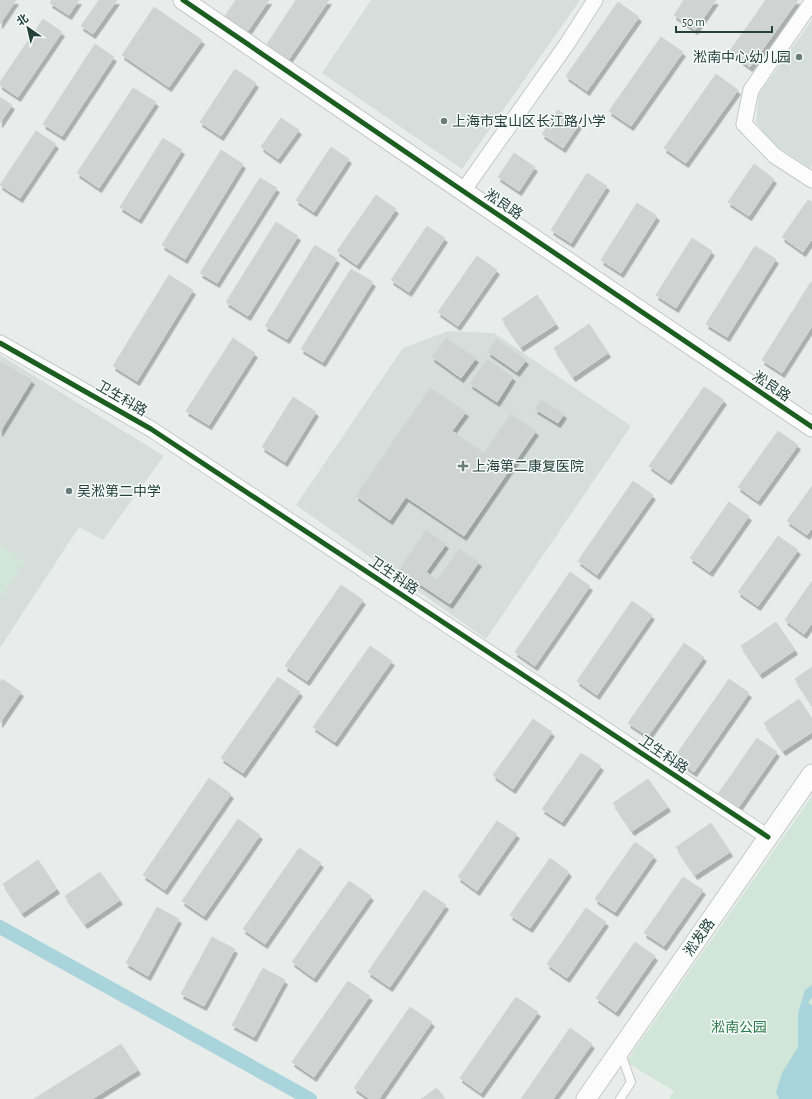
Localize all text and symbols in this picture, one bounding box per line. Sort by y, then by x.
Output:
north arrow [8,8,48,48]
scale bar [676,8,772,34]
text: 北 [15,12,30,28]
text: 50 m [682,16,705,28]
place label: 淞南中心幼儿园 [693,50,791,65]
marker: 淞南中心幼儿园 [794,52,804,62]
place label: 上海市宝山区长江路小学 [452,114,606,129]
marker: 上海市宝山区长江路小学 [439,116,449,126]
street label: 淞良路 [482,186,525,222]
street label: 淞良路 [750,368,793,404]
street label: 卫生科路 [94,378,150,419]
place label: 上海第二康复医院 [472,458,584,474]
marker: 上海第二康复医院 [457,460,469,472]
place label: 吴淞第二中学 [77,483,161,499]
marker: 吴淞第二中学 [64,486,74,496]
street label: 卫生科路 [366,554,421,597]
street label: 卫生科路 [636,733,691,776]
street label: 淞发路 [680,915,718,959]
park label: 淞南公园 [711,1020,767,1035]

